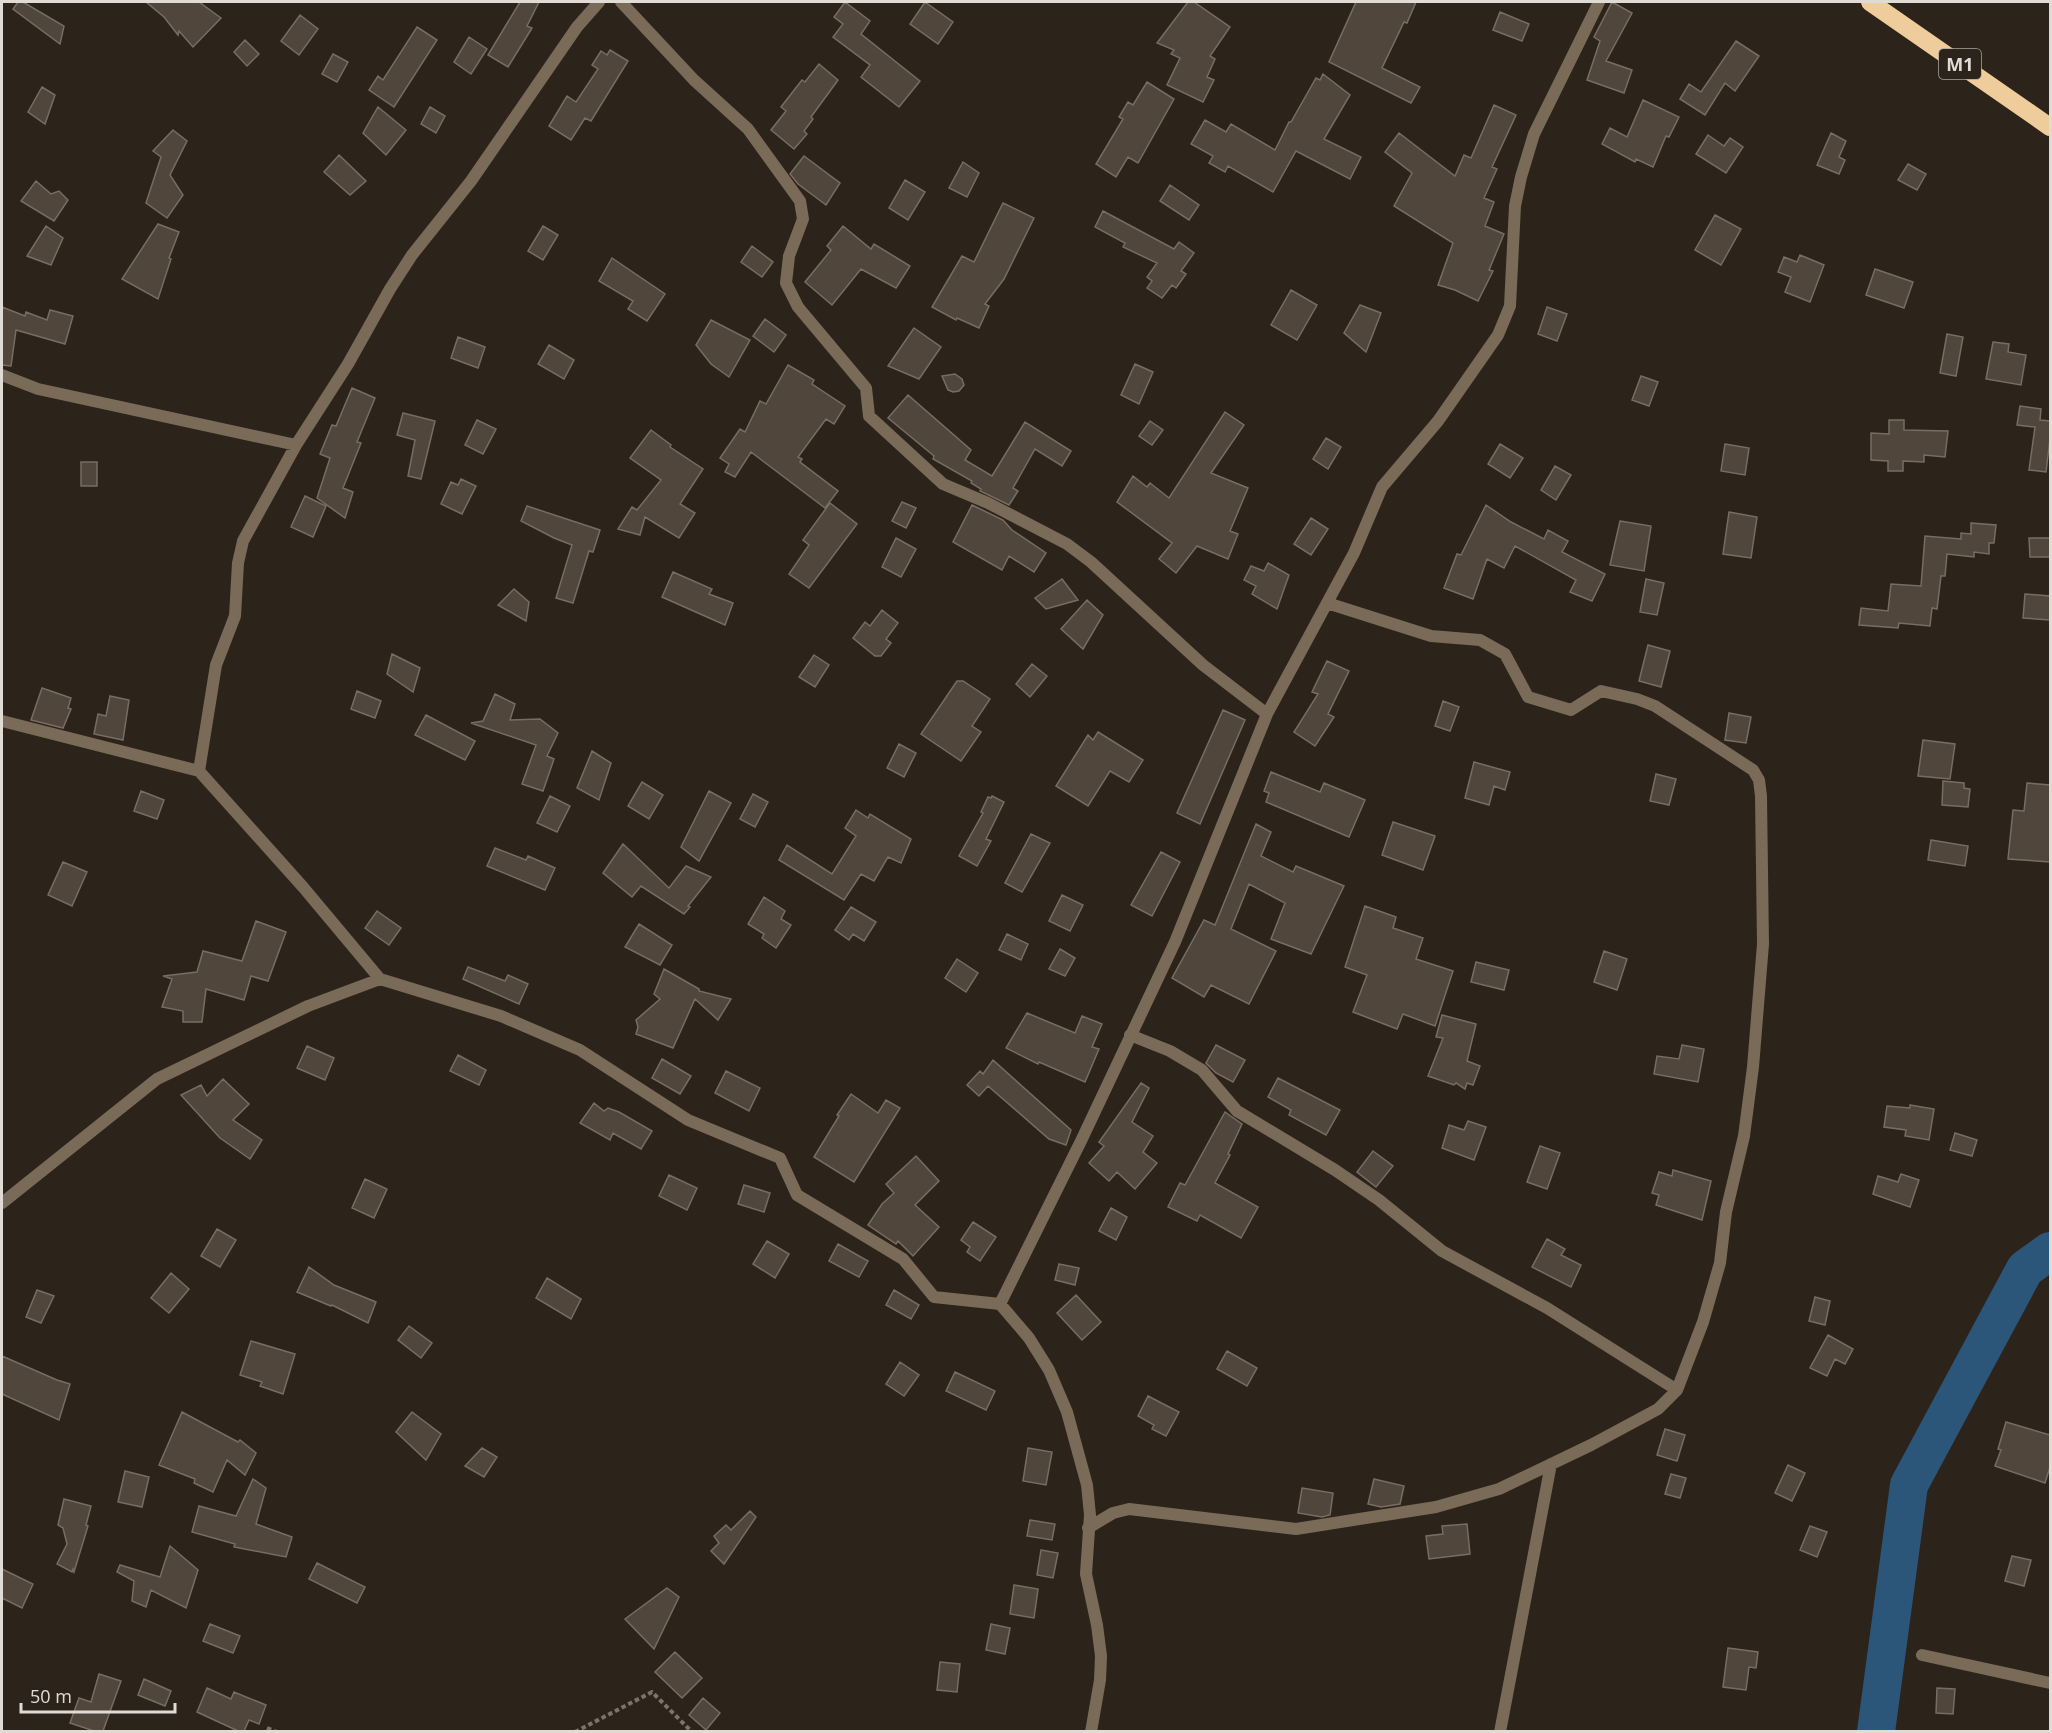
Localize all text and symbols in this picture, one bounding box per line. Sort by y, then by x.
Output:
road number: M1 [1939,49,1981,79]
scale bar [21,1676,176,1714]
text: 50 m [30,1684,72,1708]

